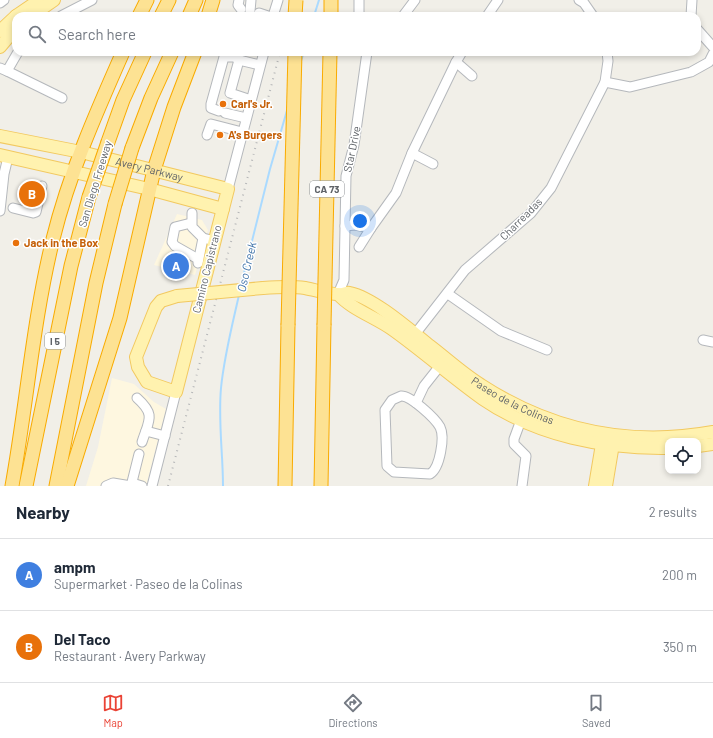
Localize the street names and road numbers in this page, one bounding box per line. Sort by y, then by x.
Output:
street label: Star Drive [340,125,363,173]
street label: San Diego Freeway [75,139,114,229]
street label: Avery Parkway [114,154,184,183]
road number: CA 73 [310,181,344,197]
street label: Charreadas [497,195,545,243]
street label: Camino Capistrano [189,224,224,314]
road number: I 5 [45,333,65,349]
street label: Paseo de la Colinas [469,374,556,426]

